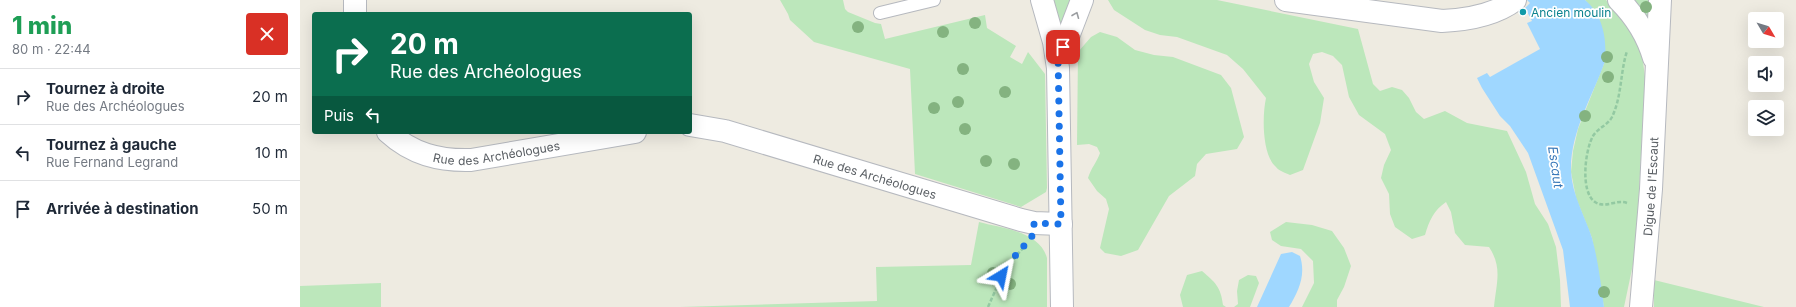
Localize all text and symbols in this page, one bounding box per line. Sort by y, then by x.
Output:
place label: Ancien moulin [1531,5,1611,20]
marker: Ancien moulin [1518,7,1528,17]
text: 1 min [12,11,72,40]
one-way arrow [1072,12,1080,19]
north arrow [1748,12,1784,48]
map controls [1748,12,1784,136]
button: close [246,13,288,55]
text: 20 m [390,27,459,61]
icon: right [324,28,376,80]
pin [1046,30,1080,64]
icon: arrive [1052,36,1074,58]
text: 80 m · 22:44 [12,41,91,57]
button: sound [1748,56,1784,92]
text: Rue des Archéologues [390,61,582,82]
text: Tournez à droite [46,79,165,98]
icon: right [12,86,34,108]
text: 20 m [252,87,288,106]
text: Rue des Archéologues [46,98,185,114]
button: layers [1748,100,1784,136]
icon: left [362,104,384,126]
text: Puis [324,106,354,125]
text: Tournez à gauche [46,135,177,154]
street label: Rue des Archéologues [432,137,561,168]
street label: Digue de l'Escaut [1640,137,1661,236]
icon: left [12,142,34,164]
text: 10 m [255,143,288,162]
water label: Escaut [1545,145,1567,190]
street label: Rue des Archéologues [811,150,938,202]
text: Rue Fernand Legrand [46,154,178,170]
icon: arrive [12,198,34,220]
text: Arrivée à destination [46,199,199,218]
text: 50 m [252,199,288,218]
position arrow [980,255,1022,297]

